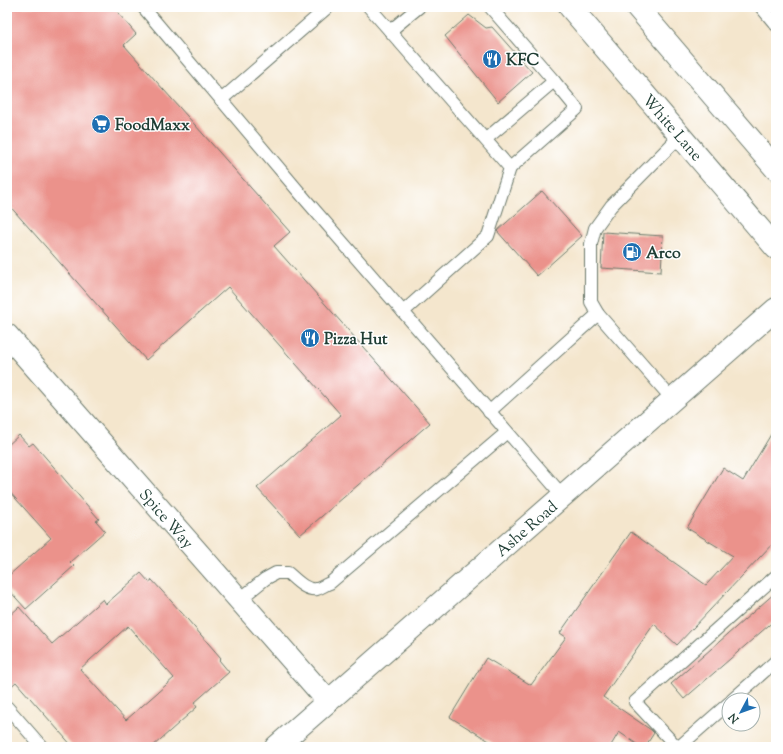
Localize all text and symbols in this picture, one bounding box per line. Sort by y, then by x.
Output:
restaurant icon: KFC [481,48,503,70]
place label: KFC [506,50,539,73]
street label: White Lane [636,90,707,167]
supermarket icon: FoodMaxx [90,113,112,135]
place label: FoodMaxx [115,115,190,138]
fuel station icon: Arco [621,241,643,263]
place label: Arco [646,243,681,266]
restaurant icon: Pizza Hut [299,327,321,349]
place label: Pizza Hut [324,329,388,352]
street label: Spice Way [133,485,198,555]
street label: Ashe Road [492,496,564,563]
north arrow [721,692,761,732]
text: N [725,709,744,727]

